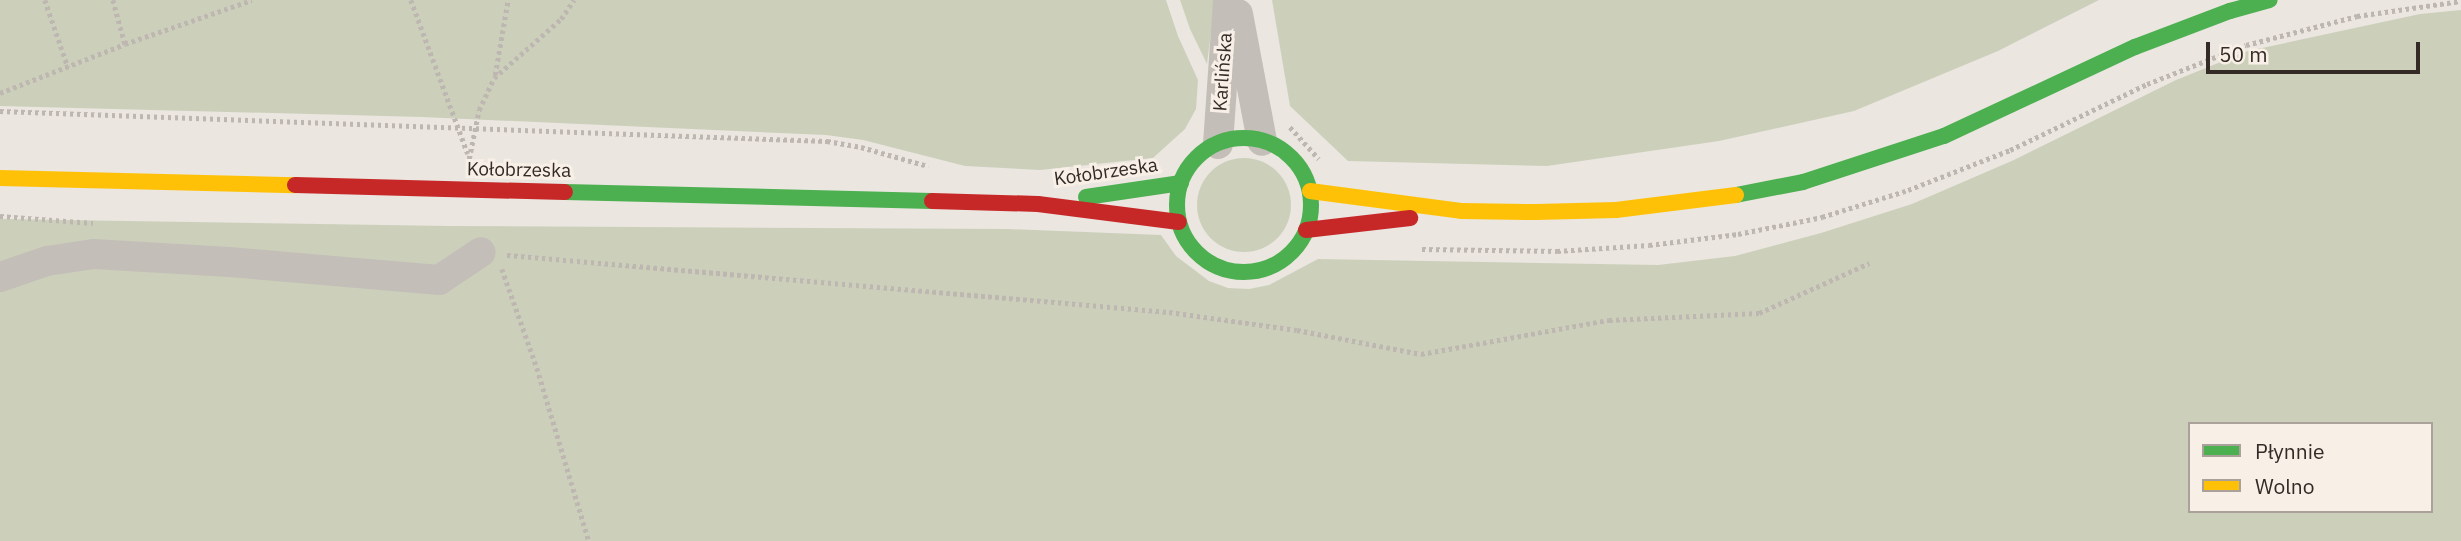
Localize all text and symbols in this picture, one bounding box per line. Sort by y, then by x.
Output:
scale bar [2209,28,2422,72]
street label: Karlińska [1209,32,1237,112]
text: 50 m [2219,40,2268,68]
street label: Kołobrzeska [1053,153,1159,191]
street label: Kołobrzeska [467,158,571,182]
legend [2188,422,2433,513]
text: Płynnie [2255,437,2324,465]
text: Wolno [2255,472,2315,500]

